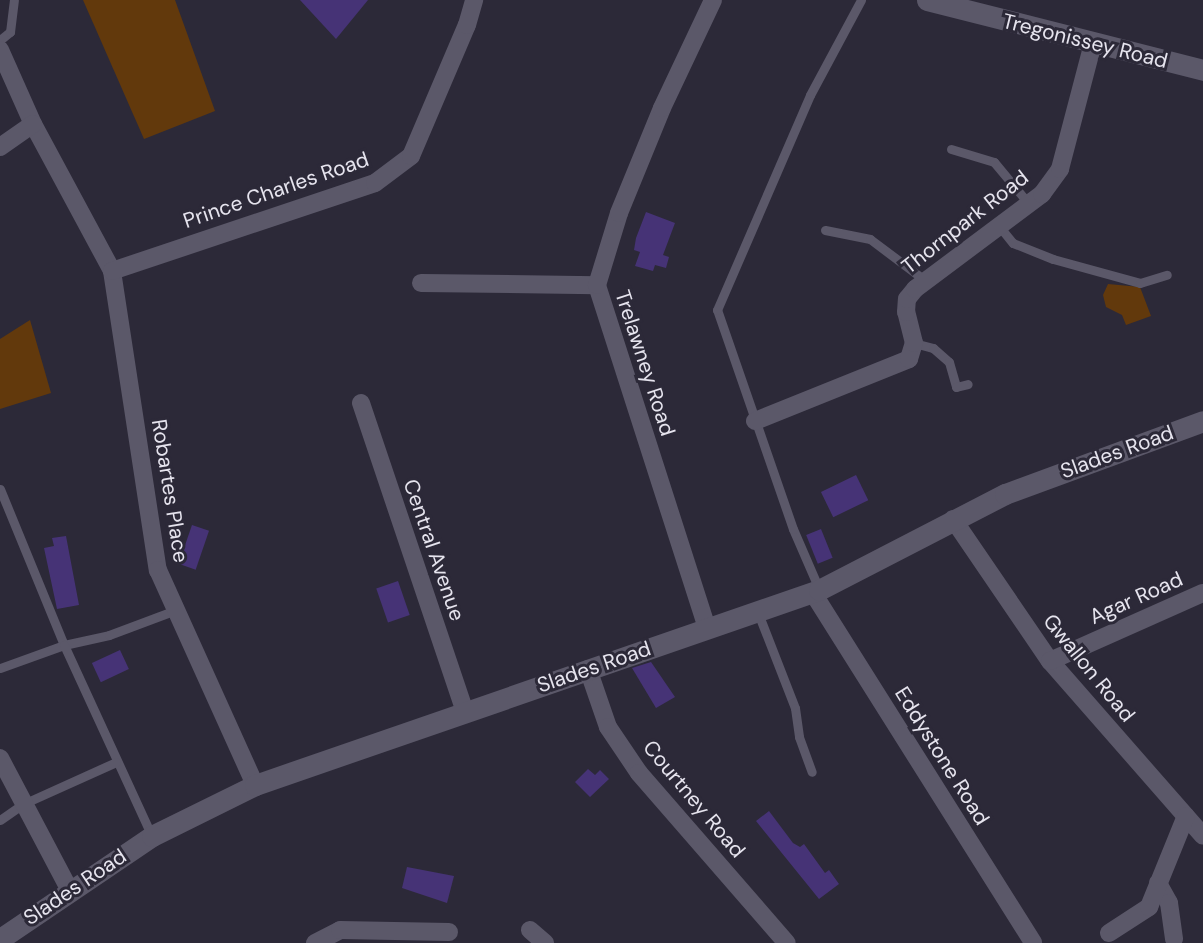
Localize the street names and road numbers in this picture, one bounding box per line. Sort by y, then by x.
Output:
street label: Tregonissey Road [1000,8,1170,74]
street label: Prince Charles Road [180,146,372,234]
street label: Thornpark Road [897,165,1033,279]
street label: Trelawney Road [610,287,680,439]
street label: Robartes Place [146,417,194,565]
street label: Slades Road [1057,420,1177,484]
street label: Central Avenue [398,476,470,624]
street label: Agar Road [1086,566,1186,630]
street label: Gwallon Road [1038,609,1140,727]
street label: Slades Road [534,636,654,698]
street label: Eddystone Road [889,682,995,830]
street label: Courtney Road [638,735,750,863]
street label: Slades Road [19,843,131,931]

